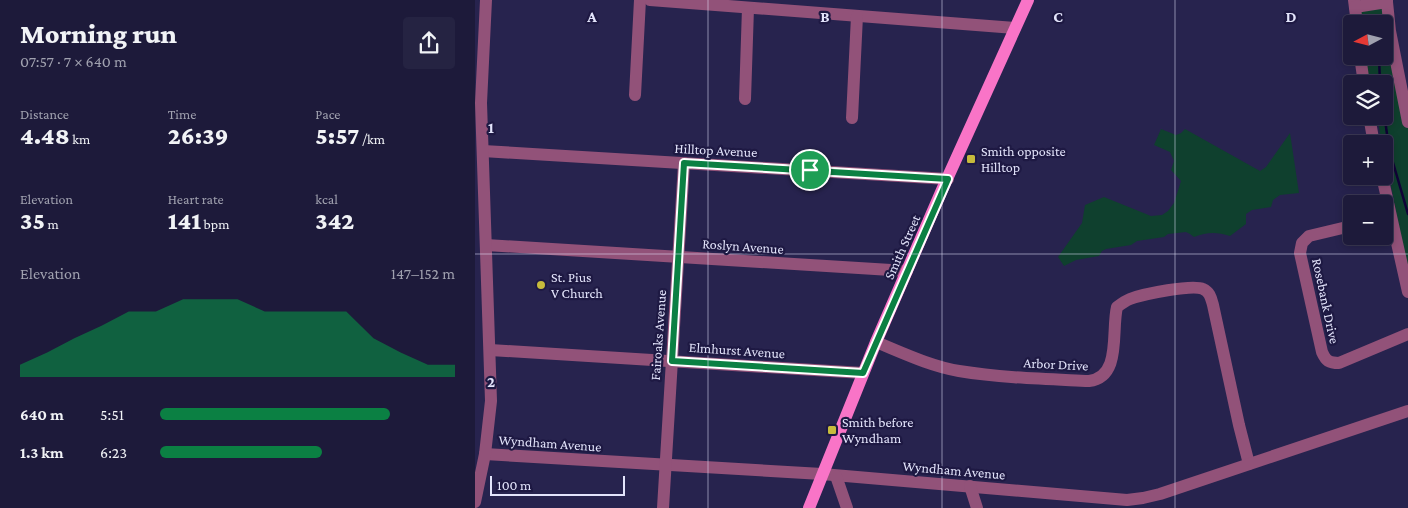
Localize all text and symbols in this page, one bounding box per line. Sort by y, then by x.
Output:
text: A [586,8,597,25]
text: B [820,8,830,25]
text: C [1053,8,1063,25]
text: D [1285,8,1297,25]
north arrow [1343,15,1393,65]
map controls [1343,15,1393,245]
button: share [403,17,455,69]
text: Morning run [20,18,177,49]
text: 07:57 · 7 × 640 m [20,53,127,70]
button: layers [1343,75,1393,125]
text: Distance [20,106,69,122]
text: Time [168,106,196,122]
text: Pace [315,106,341,122]
text: 1 [488,119,494,136]
text: 4.48 [20,122,70,149]
text: 26:39 [168,122,229,149]
text: 5:57 [315,122,359,149]
text: km [70,131,90,147]
text: /km [359,131,385,147]
button: + [1343,135,1393,185]
street label: Hilltop Avenue [674,140,758,160]
place label: Smith opposite Hilltop [981,143,1066,175]
pin [789,149,831,191]
marker: Smith opposite Hilltop [965,153,977,165]
icon: arrive [796,156,824,184]
text: Elevation [20,191,73,207]
text: Heart rate [168,191,224,207]
text: kcal [315,191,338,207]
button: − [1343,195,1393,245]
text: 35 [20,207,45,234]
text: 141 [168,207,201,234]
text: 342 [315,207,354,234]
street label: Smith Street [881,212,923,282]
text: m [45,216,59,232]
text: bpm [201,216,229,232]
street label: Roslyn Avenue [702,235,784,257]
street label: Rosebank Drive [1309,257,1343,345]
text: Elevation [20,265,81,282]
text: 147–152 m [391,265,455,282]
place label: St. Pius V Church [551,269,603,301]
marker: St. Pius V Church [535,279,547,291]
street label: Fairoaks Avenue [647,289,669,381]
street label: Elmhurst Avenue [688,339,786,361]
street label: Arbor Drive [1023,354,1089,374]
text: 2 [487,373,495,390]
text: 640 m [20,406,64,423]
text: 5:51 [100,406,124,423]
place label: Smith before Wyndham [842,414,913,446]
marker: Smith before Wyndham [826,424,838,436]
street label: Wyndham Avenue [498,431,602,455]
text: 1.3 km [20,444,64,461]
text: 6:23 [100,444,127,461]
street label: Wyndham Avenue [902,458,1006,482]
scale bar [490,473,625,496]
text: 100 m [497,477,531,493]

